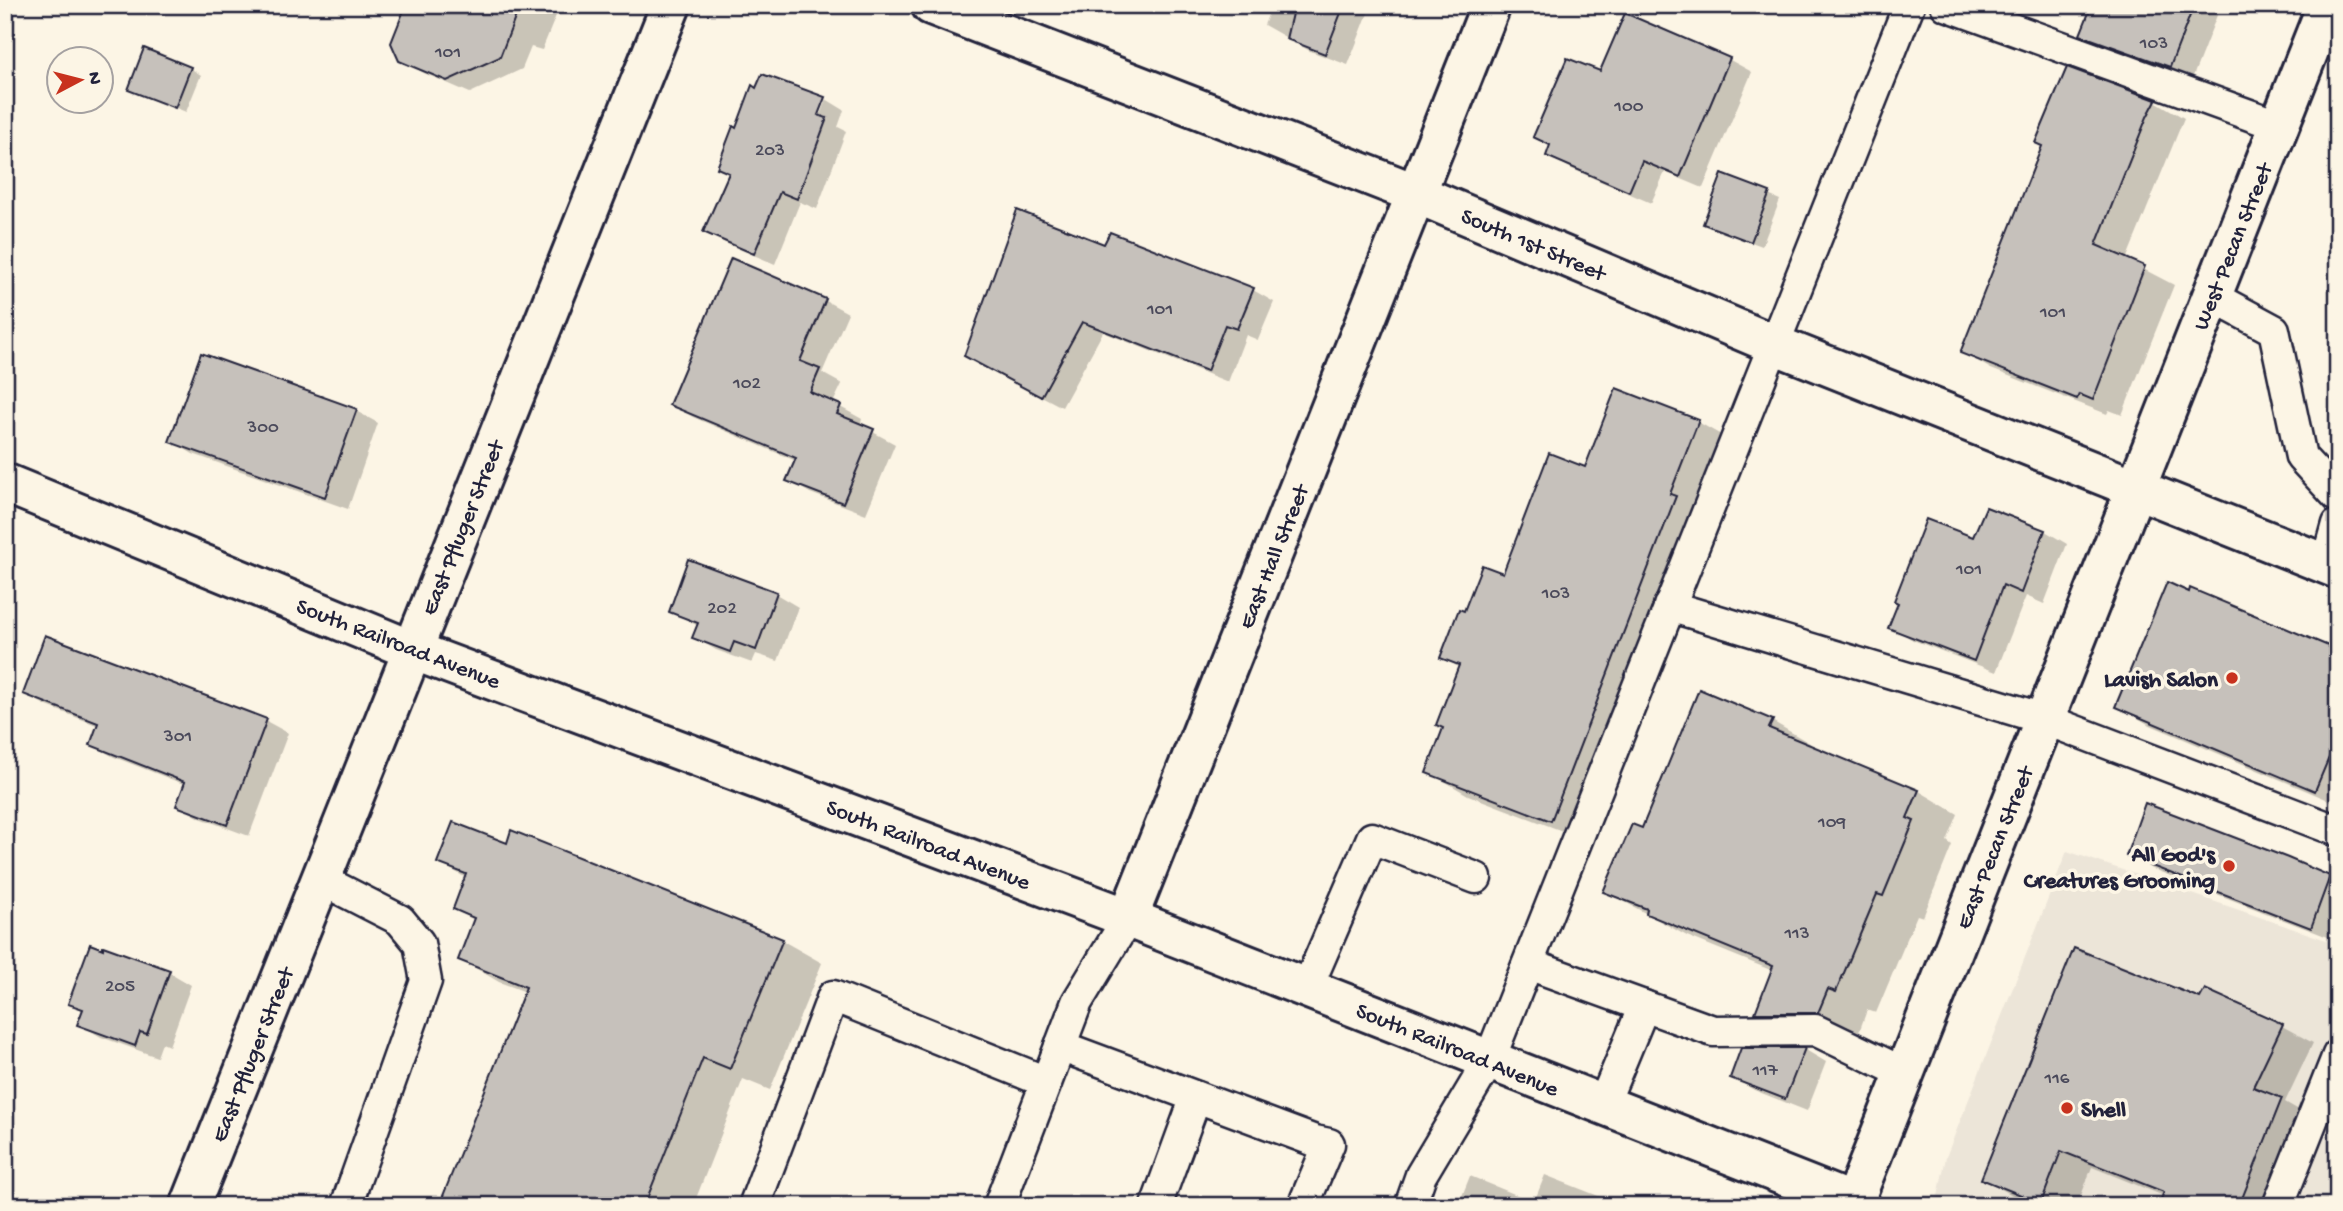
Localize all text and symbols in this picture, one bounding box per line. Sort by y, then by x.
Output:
house number: 103 [2139,33,2168,56]
house number: 101 [434,42,461,65]
north arrow [46,46,116,116]
text: N [81,71,106,86]
house number: 100 [1613,96,1644,119]
house number: 203 [755,140,785,163]
street label: West Pecan Street [2188,158,2281,335]
street label: South 1st Street [1456,204,1611,289]
house number: 101 [1146,299,1173,322]
house number: 101 [2039,302,2066,325]
house number: 102 [732,373,761,396]
house number: 300 [246,417,279,440]
street label: East Pfluger Street [417,436,512,620]
street label: East Hall Street [1234,480,1317,633]
house number: 101 [1955,559,1982,582]
house number: 103 [1541,583,1570,606]
street label: South Railroad Avenue [292,594,505,697]
house number: 202 [707,598,737,621]
place label: Lavish Salon [2104,668,2219,695]
marker: Lavish Salon [2224,670,2240,686]
house number: 301 [163,726,192,749]
street label: East Pecan Street [1951,761,2042,934]
street label: South Railroad Avenue [822,795,1035,898]
house number: 109 [1817,812,1846,835]
place label: All God's Creatures Grooming [2024,843,2217,896]
marker: All God's Creatures Grooming [2221,858,2237,874]
house number: 113 [1783,923,1810,946]
street label: East Pfluger Street [207,963,302,1147]
house number: 205 [105,976,135,999]
street label: South Railroad Avenue [1351,998,1563,1105]
house number: 117 [1751,1060,1779,1083]
house number: 116 [2044,1068,2070,1091]
place label: Shell [2081,1098,2126,1125]
marker: Shell [2059,1100,2075,1116]

